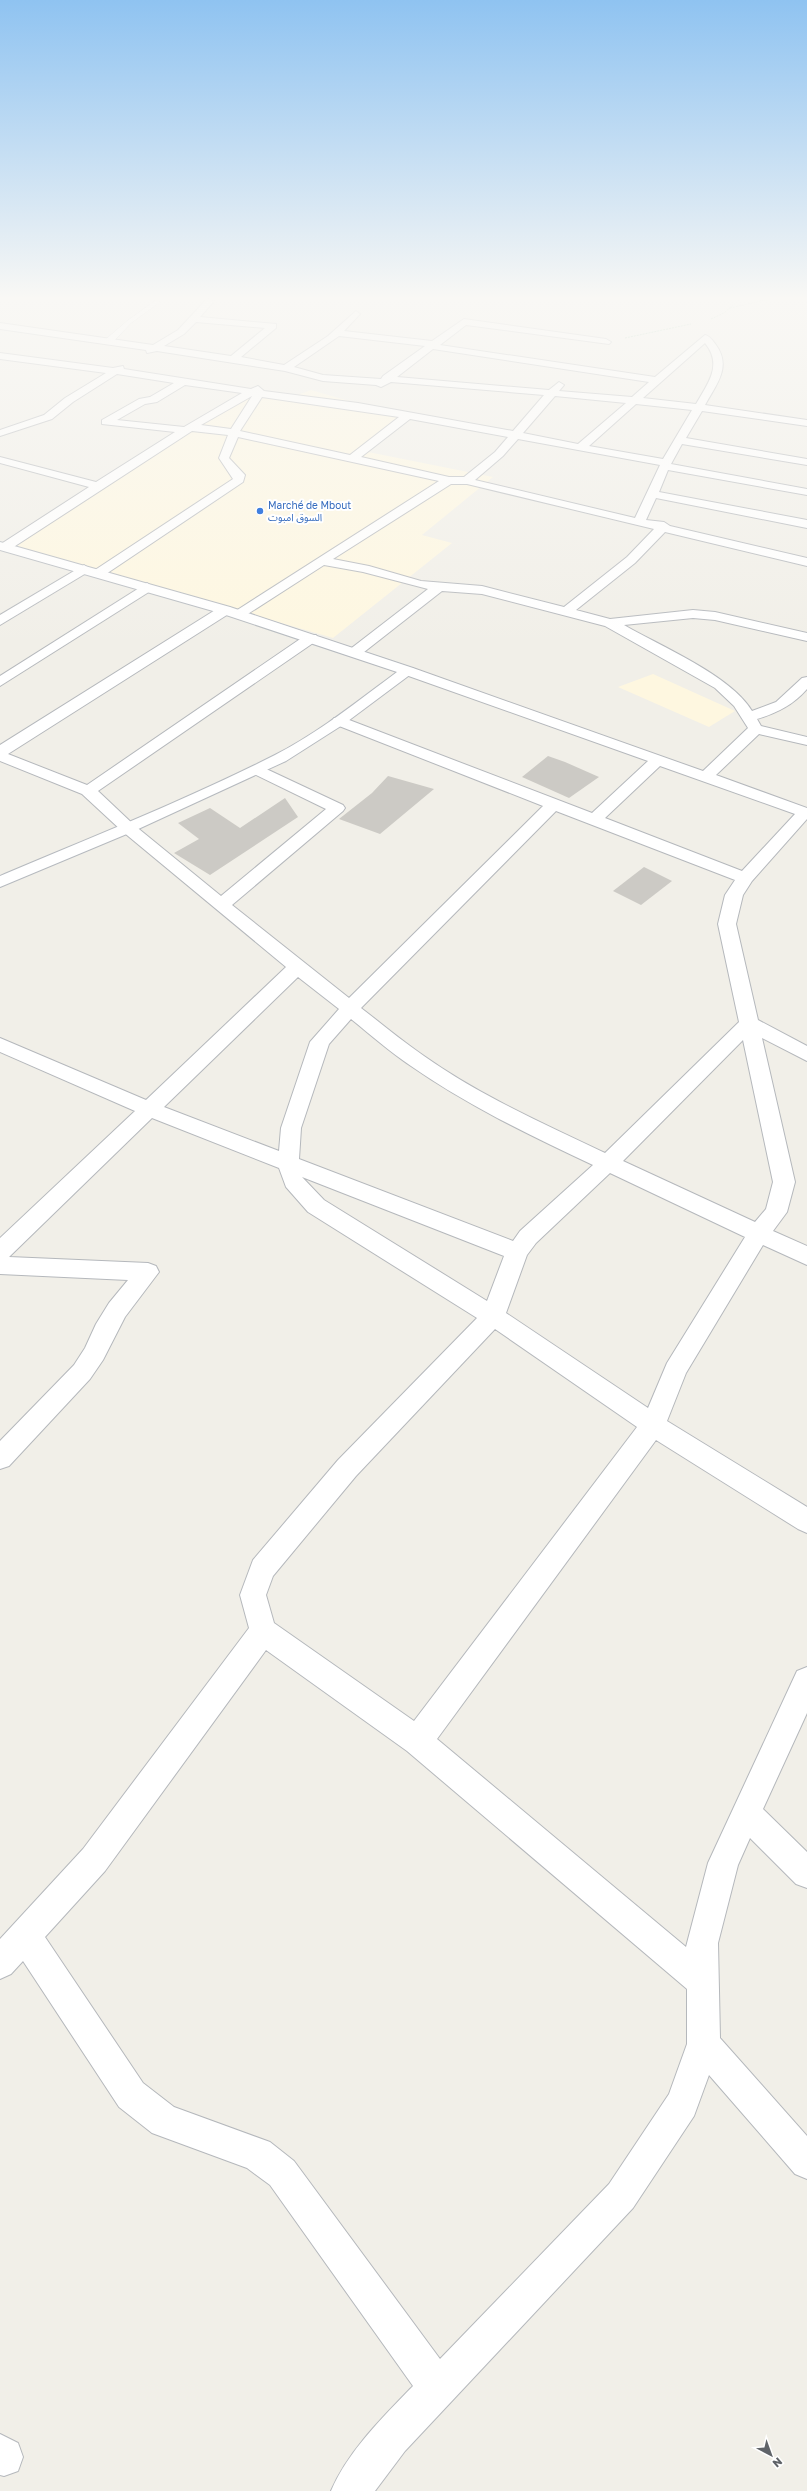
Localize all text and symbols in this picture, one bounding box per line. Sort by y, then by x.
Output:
place label: Marché de Mbout السوق امبوت [268,499,351,524]
marker: Marché de Mbout السوق امبوت [255,506,265,516]
north arrow [751,2435,791,2475]
text: N [770,2455,785,2471]

